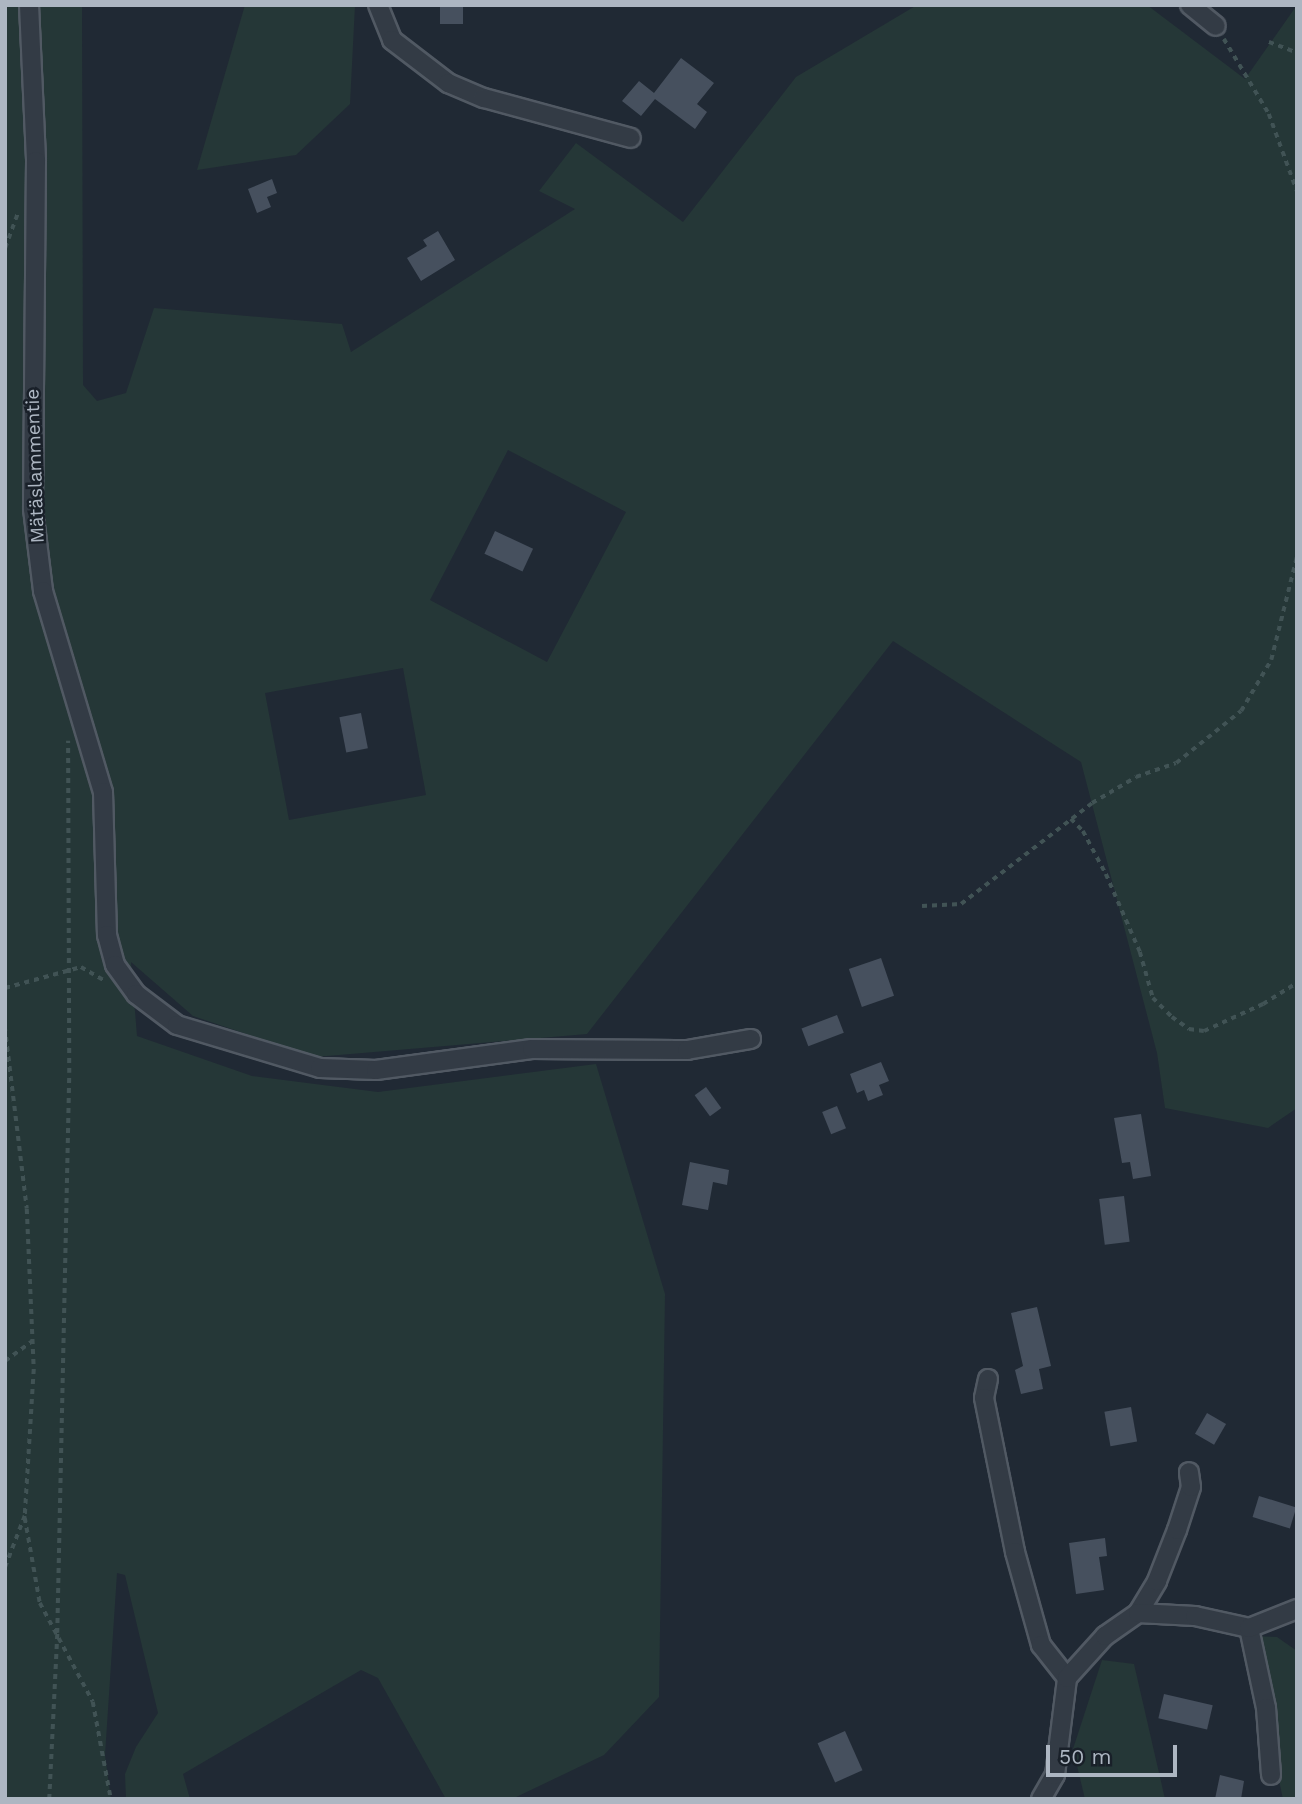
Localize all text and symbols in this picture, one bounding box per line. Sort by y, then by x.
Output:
street label: Mätäslammentie [21,388,49,544]
scale bar [1050,1730,1181,1774]
text: 50 m [1059,1744,1111,1769]

